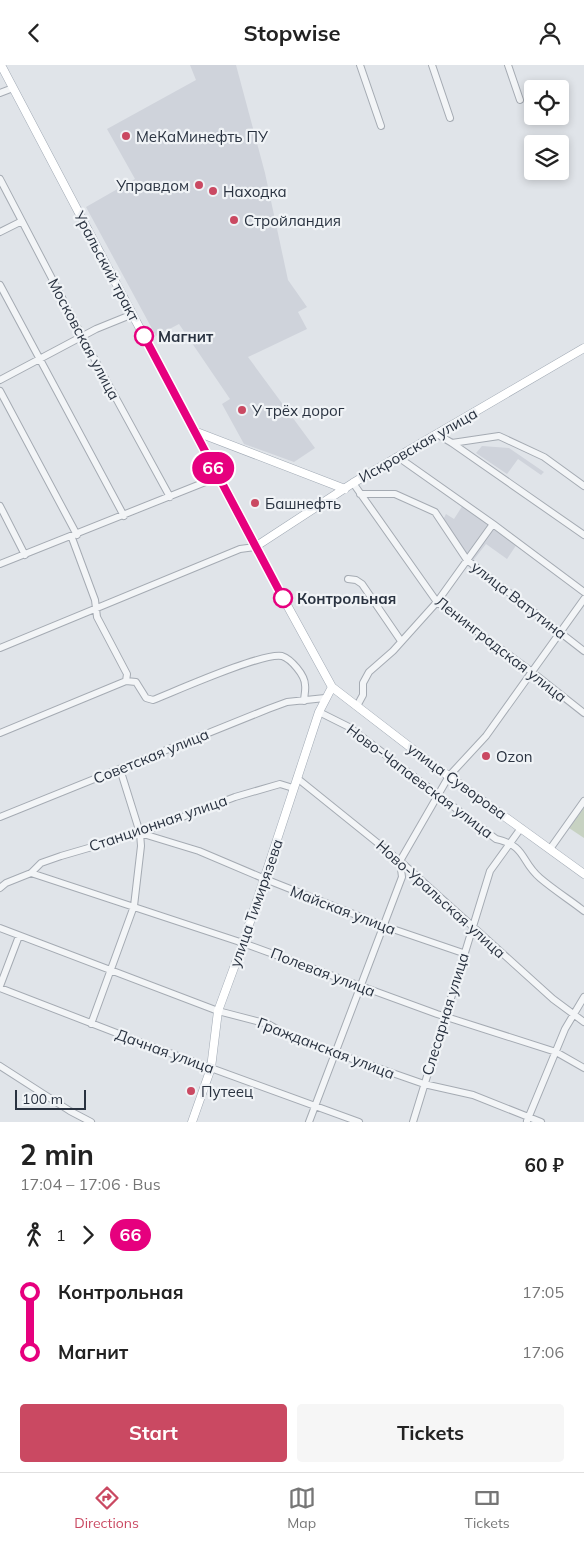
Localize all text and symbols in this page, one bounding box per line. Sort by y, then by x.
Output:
icon: back [20,19,48,47]
text: Stopwise [244,19,341,47]
icon: person [536,19,564,47]
map controls [524,80,569,180]
button: locate [524,80,569,125]
place label: МеКаМинефть ПУ [136,127,268,146]
marker: МеКаМинефть ПУ [120,130,132,142]
button: layers [524,135,569,180]
place label: Управдом [115,176,189,195]
marker: Управдом [193,179,205,191]
place label: Находка [223,182,287,201]
marker: Находка [207,185,219,197]
street label: Уральский тракт [70,207,144,324]
place label: Стройландия [244,211,341,230]
marker: Стройландия [228,214,240,226]
street label: Московская улица [44,275,124,403]
marker: Магнит [134,326,154,346]
place label: Магнит [158,327,214,346]
place label: У трёх дорог [251,401,345,420]
street label: Искровская улица [355,403,481,487]
marker: У трёх дорог [236,404,248,416]
line badge: 66 [190,452,236,484]
text: 66 [202,456,224,479]
place label: Башнефть [265,494,341,513]
marker: Башнефть [249,497,261,509]
street label: улица Ватутина [467,557,571,643]
marker: Контрольная [273,588,293,608]
place label: Контрольная [297,589,396,608]
street label: Ленинградская улица [432,592,570,706]
street label: Ново-Чапаевская улица [343,720,497,842]
street label: Советская улица [90,724,212,788]
street label: улица Суворова [404,739,510,823]
place label: Ozon [496,747,533,766]
marker: Ozon [480,750,492,762]
street label: Станционная улица [86,790,230,856]
street label: улица Тимирязева [225,836,287,970]
street label: Ново-Уральская улица [372,836,510,962]
street label: Майская улица [287,881,399,939]
street label: Полевая улица [268,943,378,1001]
street label: Слесарная улица [417,950,473,1078]
street label: Гражданская улица [255,1013,397,1083]
street label: Дачная улица [113,1024,217,1078]
place label: Путеец [201,1082,253,1101]
marker: Путеец [185,1085,197,1097]
scale bar [15,1087,86,1110]
text: 100 m [22,1090,63,1108]
text: 2 min [20,1137,94,1172]
text: 60 ₽ [525,1153,564,1177]
text: 17:04 – 17:06 · Bus [20,1174,161,1194]
icon: walk [20,1221,48,1249]
icon: forward [74,1221,102,1249]
text: 66 [120,1223,141,1246]
text: 1 [56,1225,66,1245]
text: Контрольная [58,1280,184,1304]
text: 17:05 [522,1282,564,1302]
text: Магнит [58,1340,128,1364]
text: 17:06 [522,1342,564,1362]
button: Start [20,1404,287,1462]
button: Tickets [297,1404,564,1462]
tab: Directions [74,1484,139,1532]
tab: Map [287,1484,316,1532]
tab: Tickets [465,1484,510,1532]

